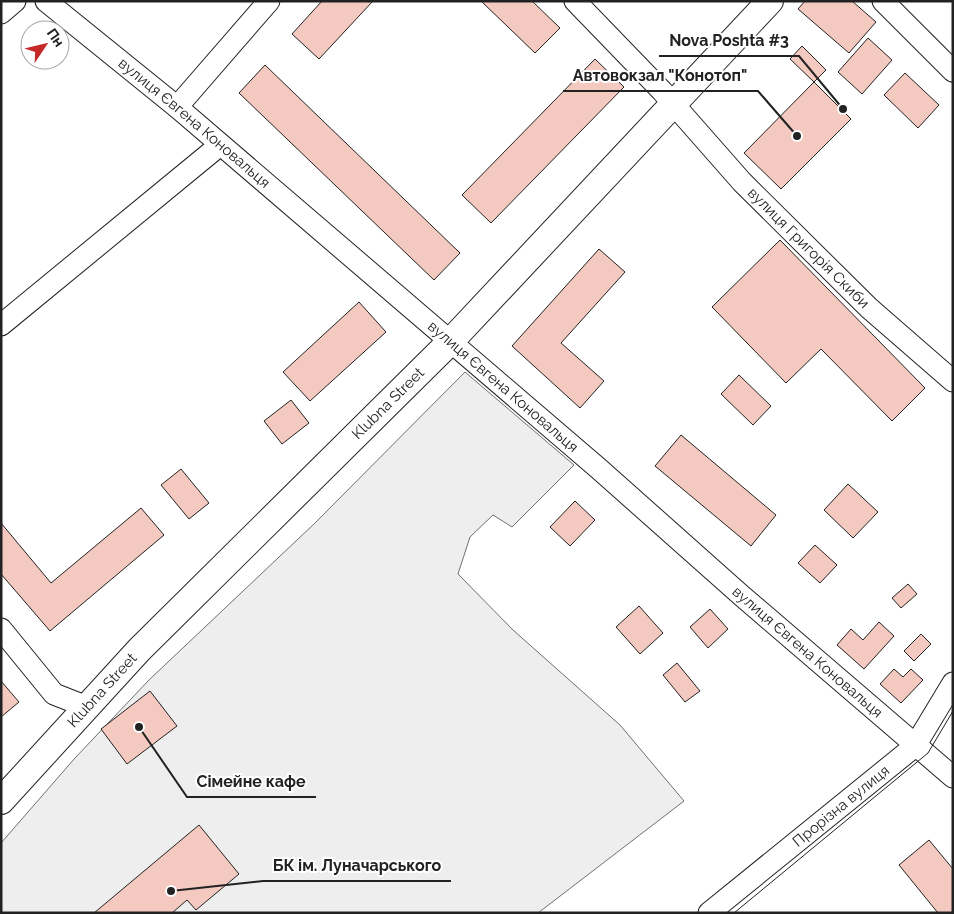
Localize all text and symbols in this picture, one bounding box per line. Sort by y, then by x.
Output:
north arrow [20,20,70,70]
text: Пн [44,25,68,50]
callout: Nova Poshta #3 [659,25,799,56]
text: Nova Poshta #3 [669,31,789,50]
street label: вулиця Євгена Коновальця [115,54,274,192]
callout: Автовокзал "Конотоп" [563,60,758,91]
text: Автовокзал "Конотоп" [573,66,747,85]
street label: вулиця Григорія Скиби [744,184,873,312]
street label: вулиця Євгена Коновальця [424,317,582,456]
street label: Klubna Street [348,364,428,443]
street label: вулиця Євгена Коновальця [729,583,886,722]
street label: Klubna Street [64,649,141,731]
street label: Прорізна вулиця [789,761,893,850]
callout: Сімейне кафе [187,766,316,797]
text: Сімейне кафе [197,772,306,791]
callout: БК ім. Луначарського [263,850,451,881]
text: БК ім. Луначарського [273,856,442,875]

